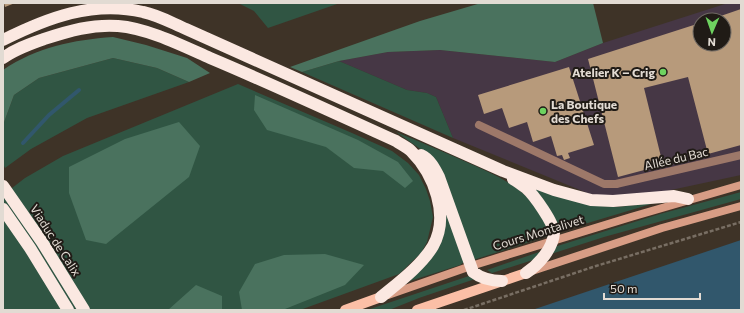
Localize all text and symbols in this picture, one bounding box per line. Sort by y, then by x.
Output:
north arrow [692,12,732,52]
text: N [707,36,716,49]
place label: Atelier K – Crig [572,65,655,79]
marker: Atelier K – Crig [658,67,668,77]
place label: La Boutique des Chefs [551,97,617,125]
marker: La Boutique des Chefs [538,106,548,116]
street label: Allée du Bac [643,144,709,172]
street label: Viaduc de Calix [28,202,85,279]
street label: Cours Montalivet [491,211,585,252]
scale bar [604,275,700,301]
text: 50 m [610,281,638,295]

